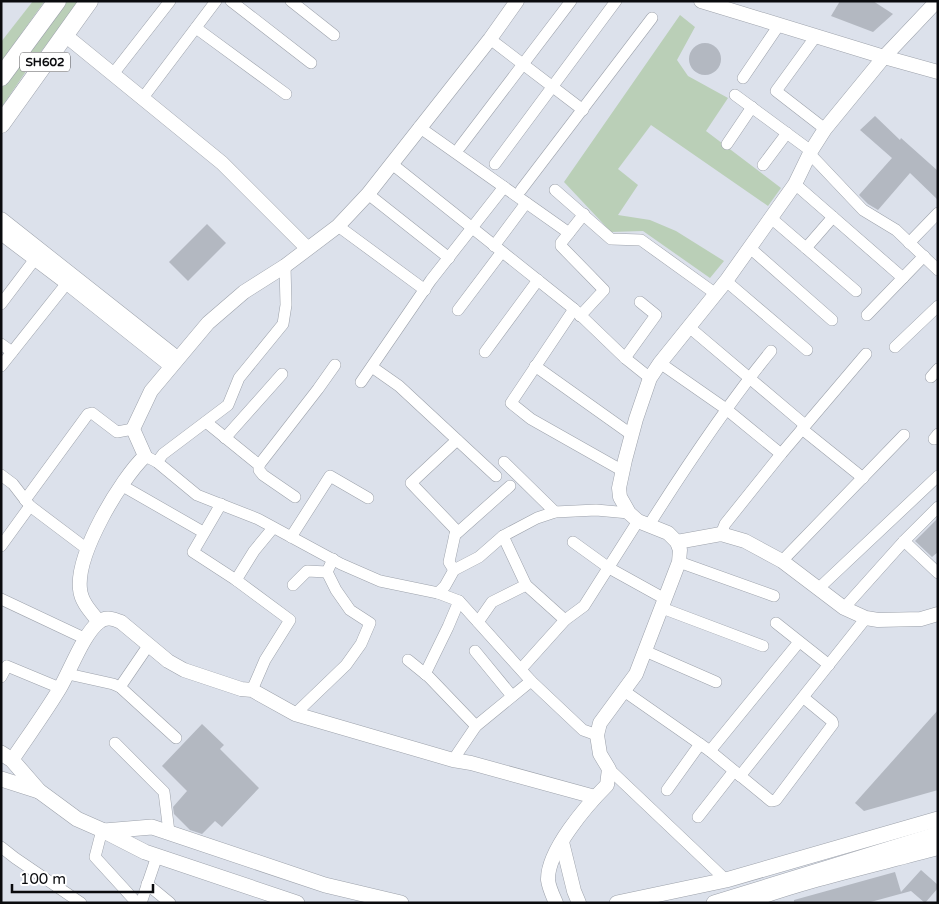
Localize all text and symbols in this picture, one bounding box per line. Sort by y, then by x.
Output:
road number: SH602 [20,52,70,72]
scale bar [12,862,154,894]
text: 100 m [20,870,66,888]

